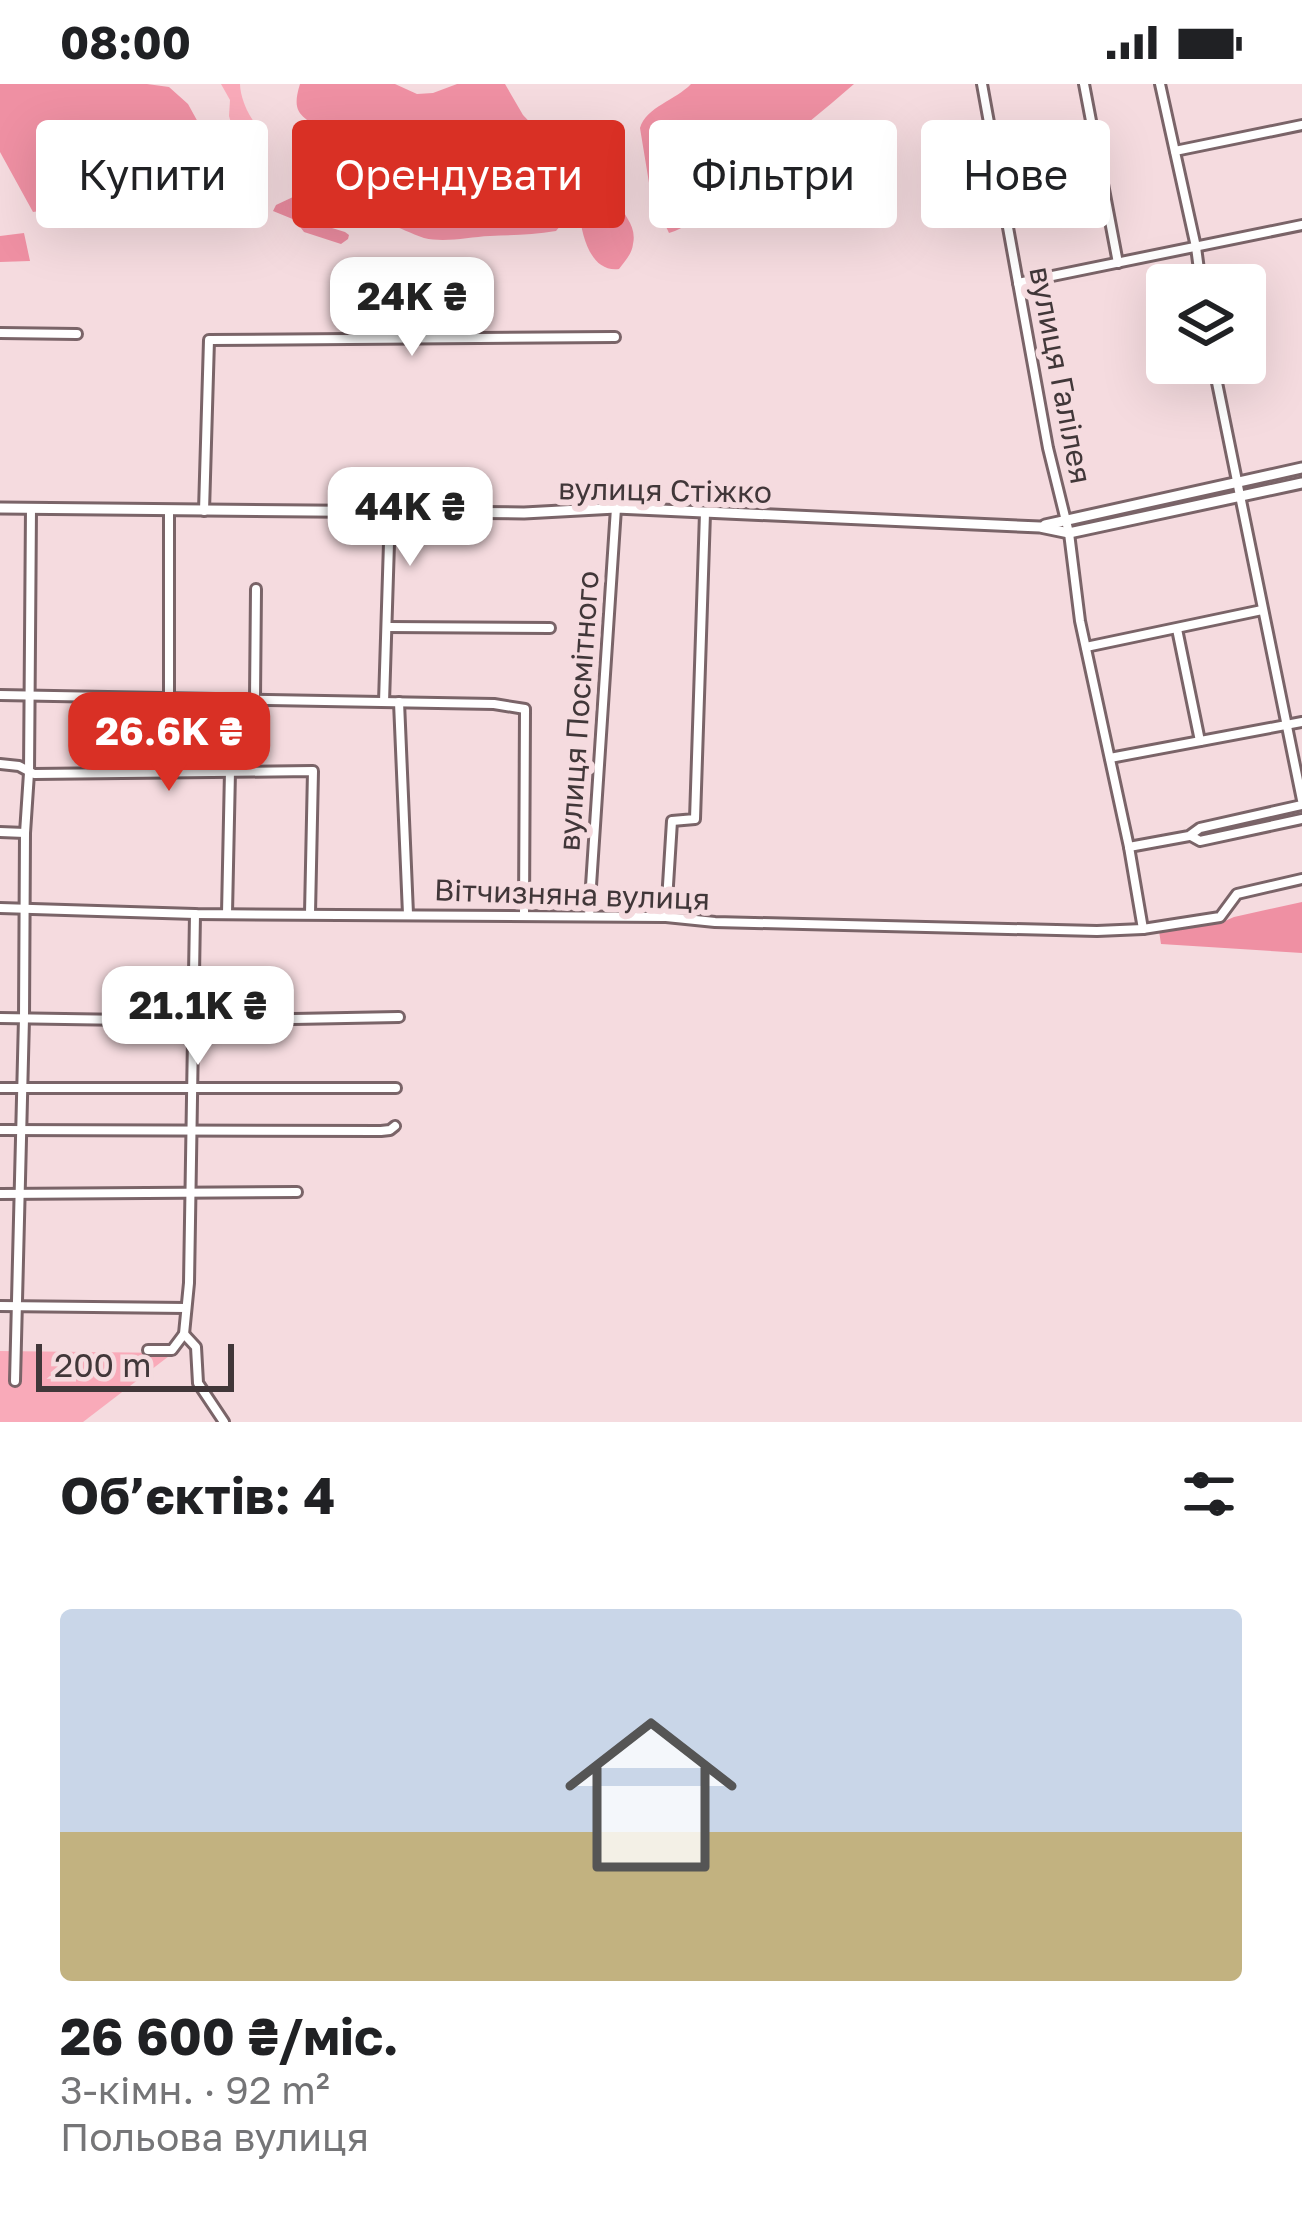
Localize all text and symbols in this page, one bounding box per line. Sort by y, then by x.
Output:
text: 08:00 [60,15,191,69]
chip: Купити [36,120,268,228]
chip: Орендувати [292,120,625,228]
chip: Фільтри [649,120,897,228]
chip: Нове [921,120,1110,228]
pin: 24K ₴ [328,257,496,359]
street label: вулиця Галілея [1022,263,1100,487]
map controls [1146,264,1266,384]
button: layers [1146,264,1266,384]
text: 24K ₴ [357,272,467,319]
pin: 44K ₴ [326,467,494,569]
street label: вулиця Стіжко [558,470,772,510]
text: 44K ₴ [355,482,465,529]
street label: вулиця Посмітного [550,570,606,852]
pin: 26.6K ₴ [58,692,280,794]
text: 26.6K ₴ [95,707,243,754]
street label: Вітчизняна вулиця [433,871,711,917]
pin: 21.1K ₴ [87,966,309,1068]
text: 21.1K ₴ [129,981,267,1028]
scale bar [36,1338,234,1391]
text: 200 m [54,1345,152,1384]
icon: filters [1176,1461,1242,1527]
text: Об’єктів: 4 [60,1464,335,1525]
icon: home [543,1687,759,1903]
text: 26 600 ₴/міс. [60,2005,399,2066]
text: 3-кімн. · 92 m² [60,2066,330,2113]
text: Польова вулиця [60,2113,369,2160]

